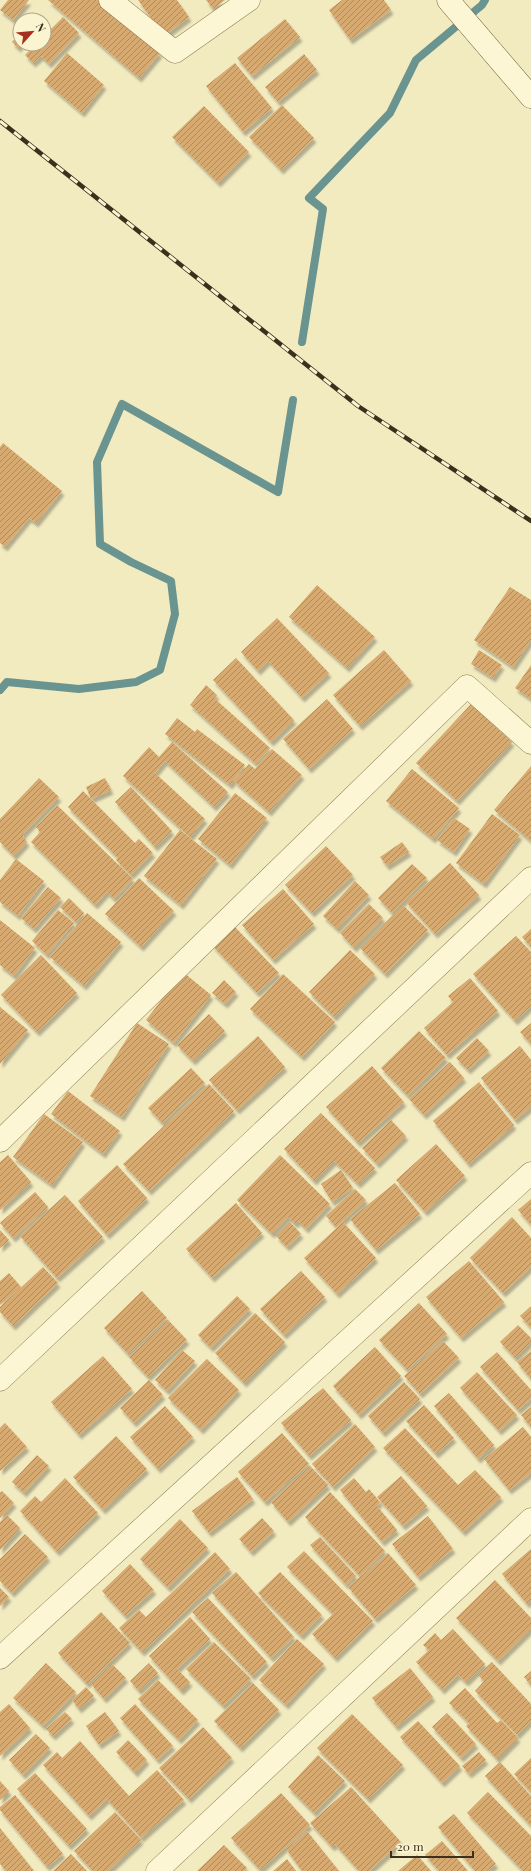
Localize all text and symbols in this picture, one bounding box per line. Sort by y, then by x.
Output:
north arrow [12,12,52,52]
text: N [33,20,50,34]
scale bar [391,1833,473,1859]
text: 20 m [397,1838,424,1854]

